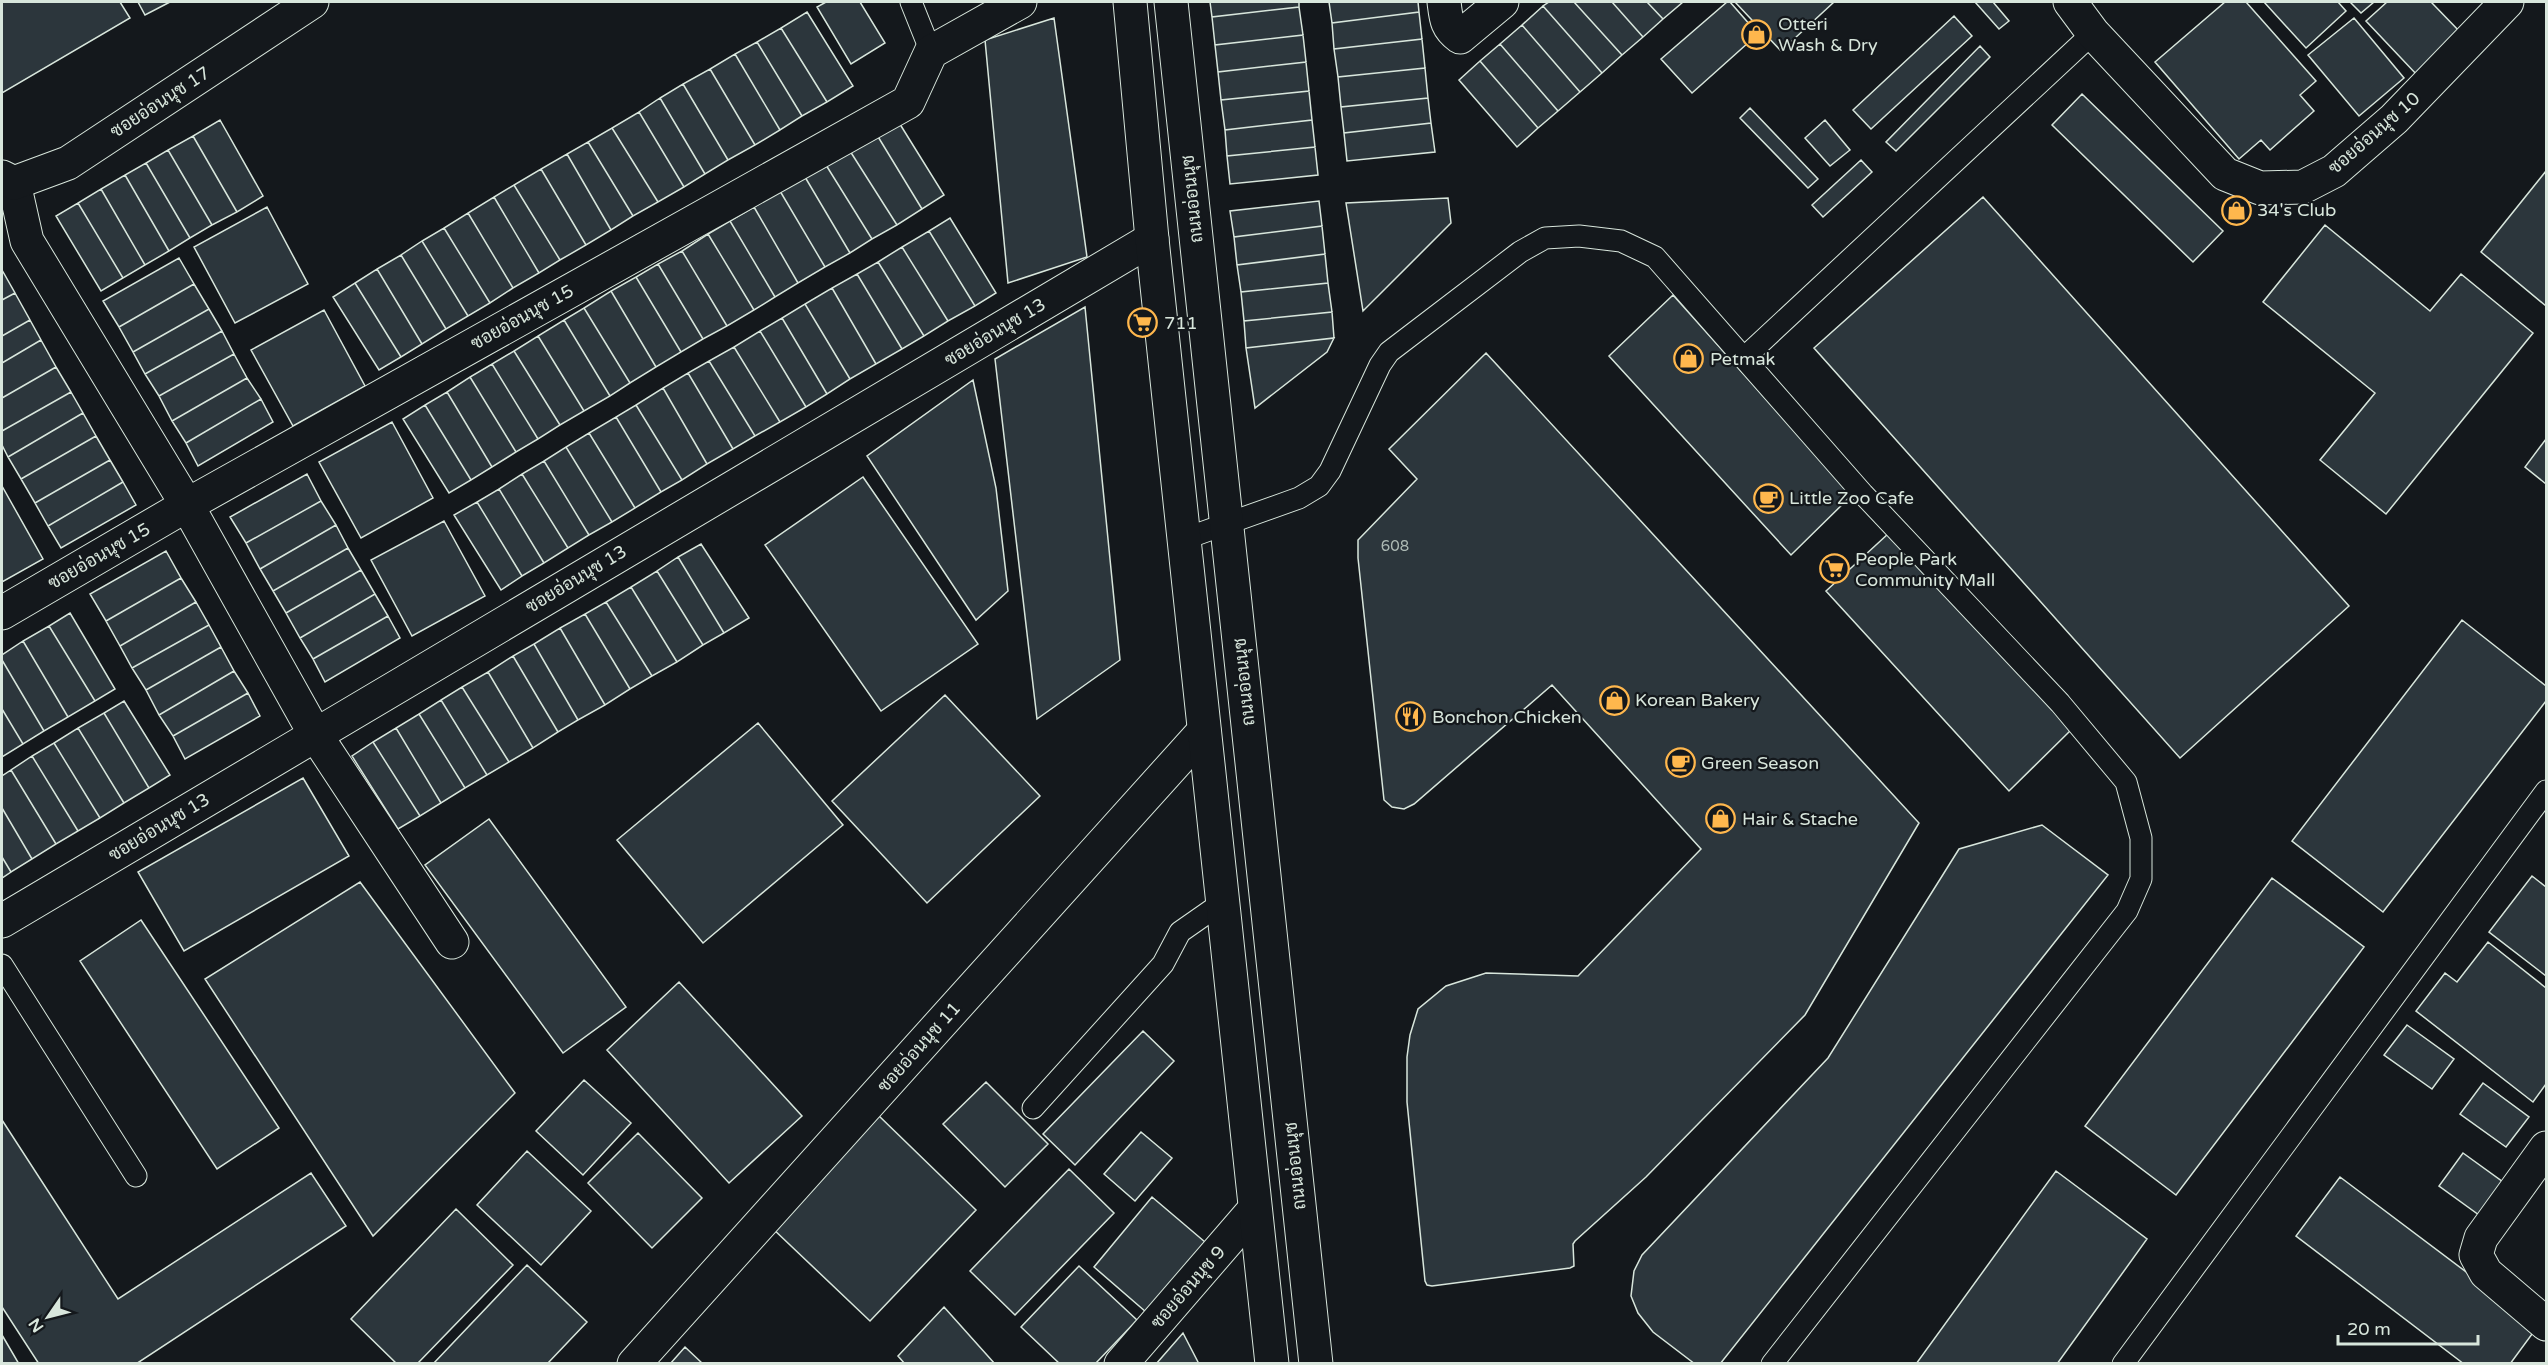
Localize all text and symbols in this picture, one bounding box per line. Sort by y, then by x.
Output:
place label: Otteri Wash & Dry [1778,13,1878,56]
shop icon: Otteri Wash & Dry [1741,18,1773,50]
street label: ซอยอ่อนนุช 17 [106,61,214,143]
street label: ซอยอ่อนนุช 10 [2323,86,2425,180]
street label: ถนนอ่อนนุช [1175,154,1209,244]
shop icon: 34's Club [2220,194,2252,226]
place label: 34's Club [2257,199,2336,221]
street label: ซอยอ่อนนุช 15 [466,279,578,355]
street label: ซอยอ่อนนุช 13 [940,292,1050,372]
supermarket icon: 711 [1127,307,1159,339]
place label: 711 [1164,312,1198,334]
shop icon: Petmak [1673,343,1705,375]
place label: Petmak [1710,348,1776,370]
cafe icon: Little Zoo Cafe [1752,482,1784,514]
place label: Little Zoo Cafe [1789,487,1914,509]
street label: ซอยอ่อนนุช 15 [44,517,154,595]
house number: 608 [1381,537,1409,555]
street label: ซอยอ่อนนุช 13 [521,539,631,619]
place label: People Park Community Mall [1855,548,1995,591]
supermarket icon: People Park Community Mall [1818,553,1850,585]
street label: ถนนอ่อนนุช [1227,637,1261,727]
shop icon: Korean Bakery [1598,684,1630,716]
place label: Korean Bakery [1635,689,1760,711]
restaurant icon: Bonchon Chicken [1395,701,1427,733]
place label: Bonchon Chicken [1432,706,1582,728]
cafe icon: Green Season [1664,747,1696,779]
place label: Green Season [1701,752,1819,774]
street label: ซอยอ่อนนุช 13 [104,787,214,867]
shop icon: Hair & Stache [1705,803,1737,835]
place label: Hair & Stache [1742,808,1858,830]
street label: ซอยอ่อนนุช 11 [872,997,966,1097]
street label: ถนนอ่อนนุช [1278,1121,1312,1211]
street label: ซอยอ่อนนุช 9 [1145,1240,1231,1334]
north arrow [18,1287,78,1347]
scale bar [2338,1308,2478,1346]
text: N [25,1314,48,1336]
text: 20 m [2347,1318,2391,1340]

